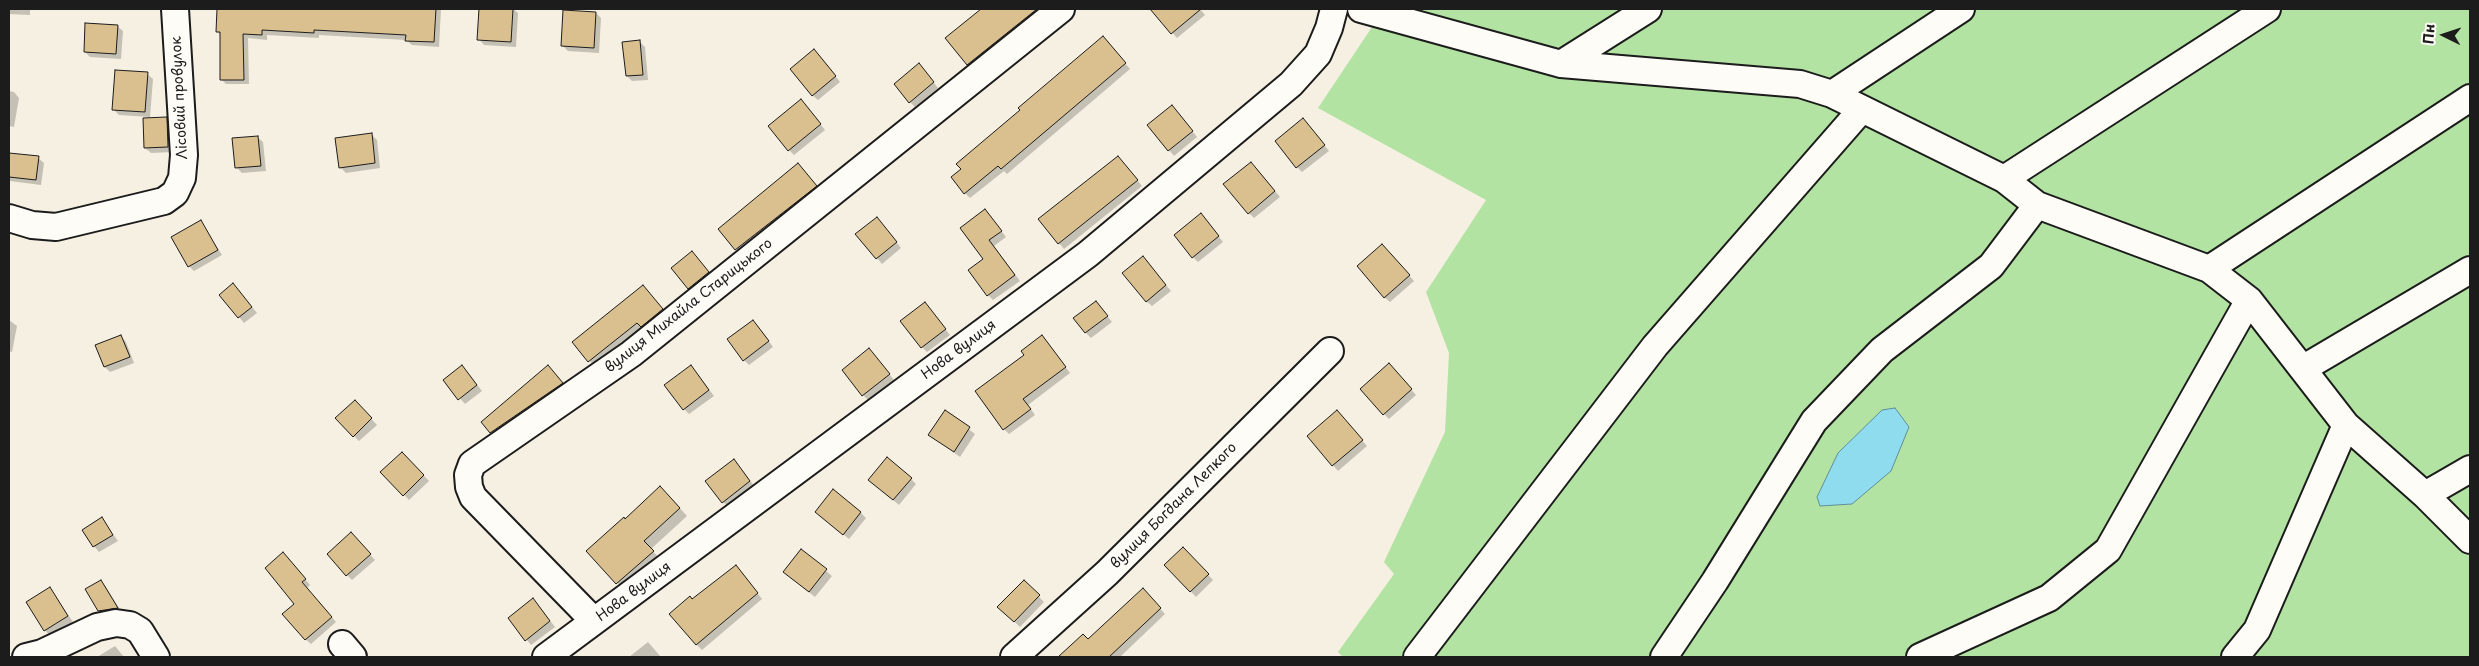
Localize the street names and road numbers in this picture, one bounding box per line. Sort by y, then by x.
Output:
street label: Лісовий провулок [168,36,192,160]
street label: вулиця Михайла Старицького [602,235,776,377]
street label: Нова вулиця [918,317,1000,383]
street label: вулиця Богдана Лепкого [1107,439,1241,573]
street label: Нова вулиця [593,559,675,625]

